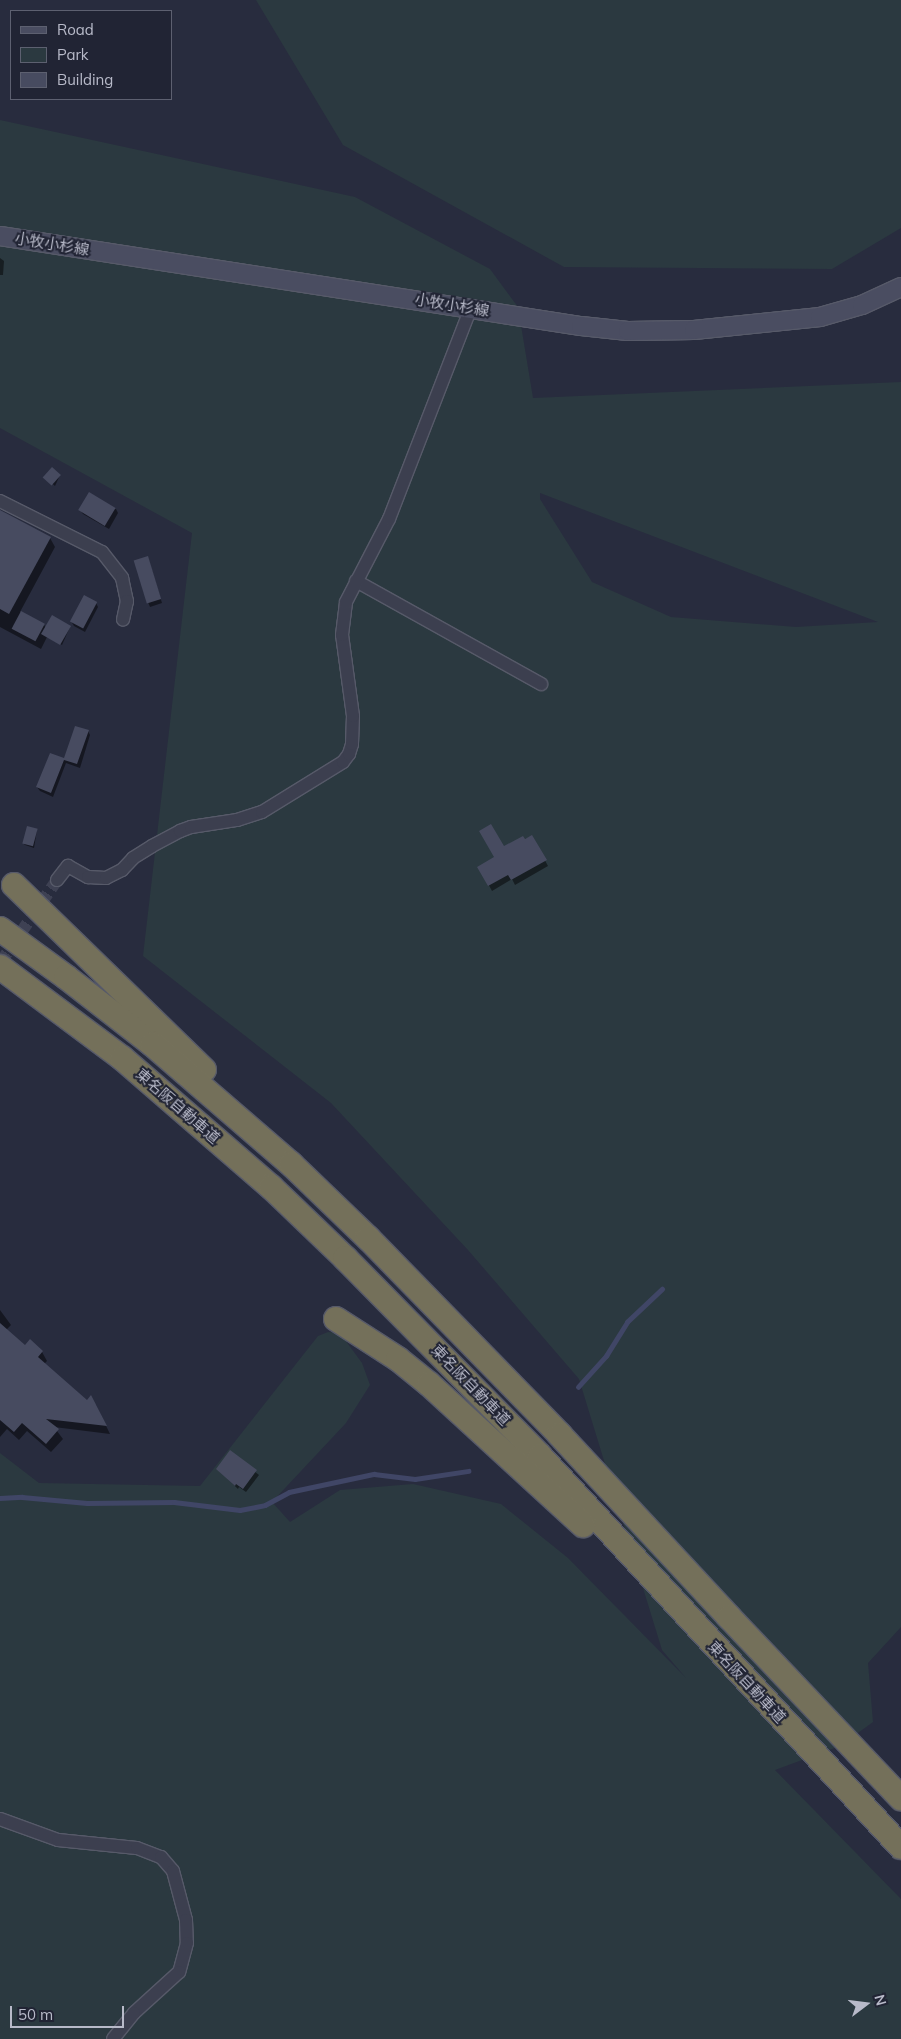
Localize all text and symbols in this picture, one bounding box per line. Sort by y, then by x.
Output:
legend [10,10,172,100]
text: Road [57,20,94,39]
text: Park [57,45,89,64]
text: Building [57,70,113,89]
street label: 小牧小杉線 [14,229,90,259]
street label: 小牧小杉線 [414,290,490,320]
street label: 東名阪自動車道 [132,1065,224,1147]
street label: 東名阪自動車道 [428,1341,514,1429]
street label: 東名阪自動車道 [705,1637,789,1727]
north arrow [841,1979,891,2029]
text: N [870,1993,891,2008]
scale bar [12,1996,126,2028]
text: 50 m [18,2005,53,2024]

